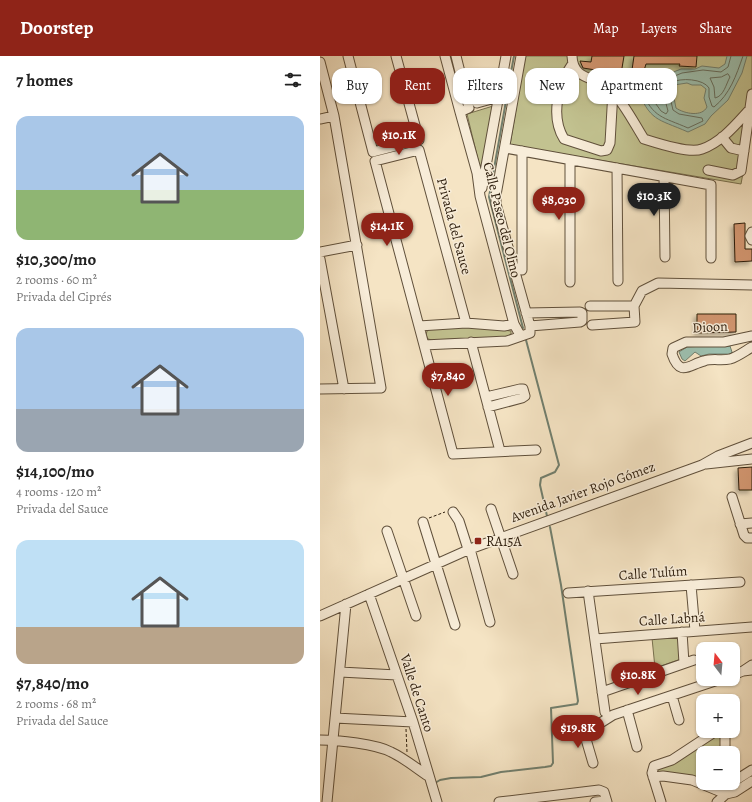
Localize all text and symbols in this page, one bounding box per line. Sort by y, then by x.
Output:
text: Doorstep [20,15,94,41]
text: Map [593,19,619,38]
text: Layers [641,19,677,38]
text: Share [699,19,732,38]
chip: Buy [332,68,382,104]
chip: Rent [390,68,445,104]
chip: Filters [453,68,517,104]
chip: New [525,68,579,104]
chip: Apartment [587,68,677,104]
text: 7 homes [16,69,73,92]
icon: filters [282,69,304,91]
pin: $10.1K [366,122,432,156]
text: $10.1K [382,126,416,143]
icon: home [124,142,196,214]
street label: Calle Paseo del Olmo [478,160,526,280]
street label: Privada del Sauce [432,176,476,276]
pin: $10.3K [621,183,687,217]
pin: $8,030 [526,187,592,221]
text: $10.3K [637,187,671,204]
text: $8,030 [542,191,576,208]
pin: $14.1K [354,213,420,247]
text: $14.1K [370,217,404,234]
text: $10,300/mo [16,248,96,271]
text: 2 rooms · 60 m² [16,271,97,288]
text: Privada del Ciprés [16,288,112,305]
street label: Dioon [692,317,729,337]
icon: home [124,354,196,426]
pin: $7,840 [415,363,481,397]
text: $7,840 [431,367,465,384]
street label: Avenida Javier Rojo Gómez [507,457,658,527]
text: $14,100/mo [16,460,94,483]
text: 4 rooms · 120 m² [16,483,101,500]
text: Privada del Sauce [16,500,108,517]
place label: RA15A [486,532,523,551]
marker: RA15A [473,536,483,546]
street label: Calle Tulúm [618,561,688,585]
icon: home [124,566,196,638]
street label: Calle Labná [638,607,706,631]
north arrow [696,642,740,686]
map controls [696,642,740,790]
street label: Valle de Canto [395,651,439,734]
pin: $10.8K [605,662,671,696]
text: $10.8K [620,666,656,683]
text: $7,840/mo [16,672,89,695]
button: + [696,694,740,738]
text: 2 rooms · 68 m² [16,695,96,712]
text: Privada del Sauce [16,712,108,729]
pin: $19.8K [545,715,611,749]
text: $19.8K [560,719,596,736]
button: − [696,746,740,790]

